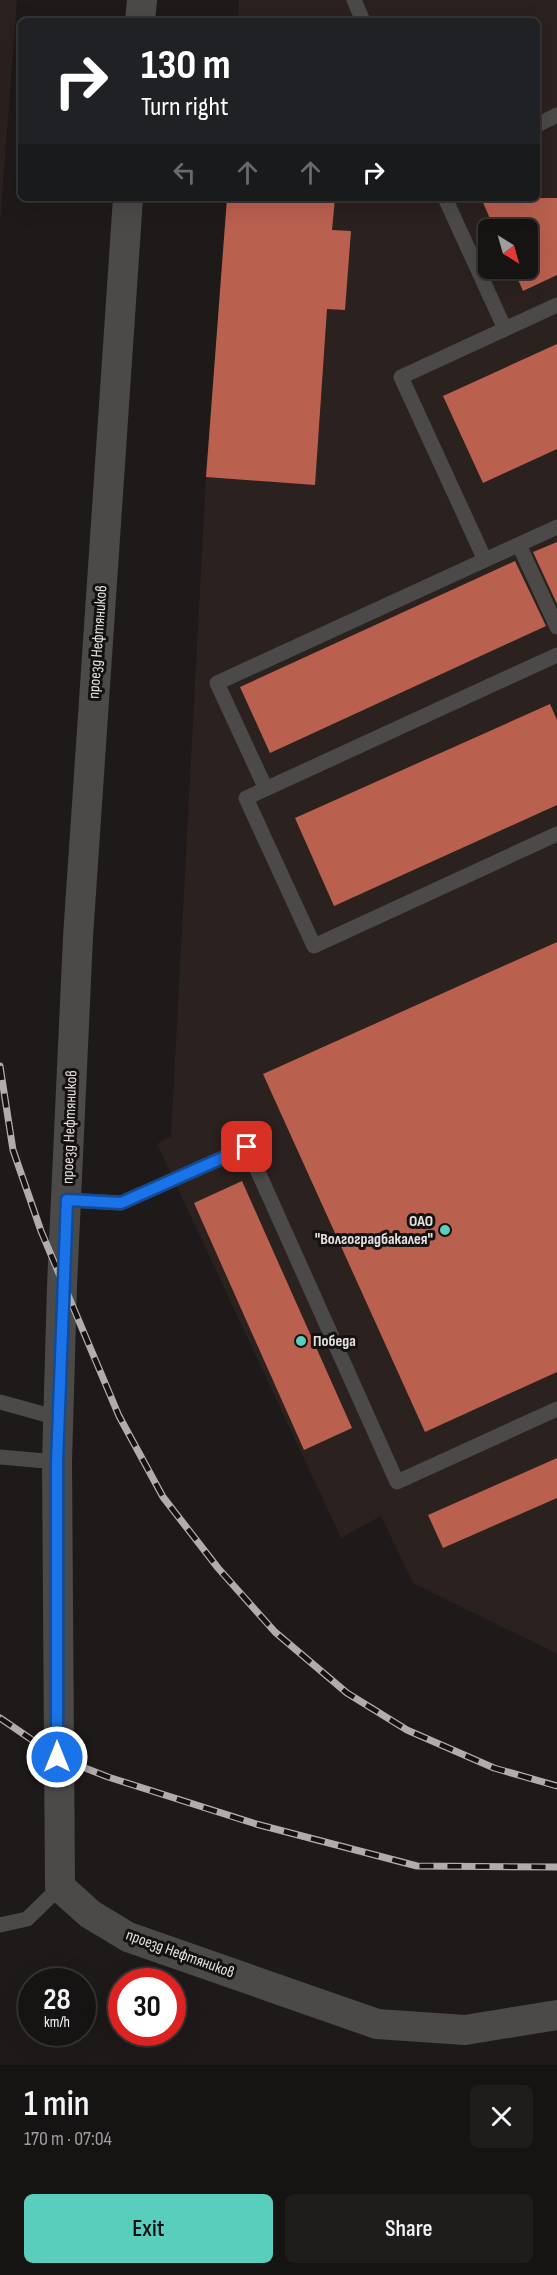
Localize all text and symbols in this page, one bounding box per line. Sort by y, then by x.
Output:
text: 130 m [141,40,231,91]
icon: right [42,42,120,120]
text: Turn right [141,91,228,123]
icon: left [168,156,201,189]
icon: ahead [231,156,264,189]
icon: ahead [294,156,327,189]
icon: right [357,156,390,189]
north arrow [478,219,538,279]
map controls [478,219,538,279]
street label: проезд Нефтяников [85,585,111,699]
street label: проезд Нефтяников [59,1070,81,1184]
pin [221,1121,272,1172]
icon: arrive [230,1130,263,1163]
place label: ОАО "Волгоградбакалея" [315,1212,433,1249]
marker: ОАО "Волгоградбакалея" [438,1223,452,1237]
place label: Победа [313,1332,356,1351]
marker: Победа [294,1334,308,1348]
position arrow [25,1725,89,1789]
street label: проезд Нефтяников [123,1926,237,1982]
speed limit sign: 30 [108,1968,186,2046]
text: 28 [43,1982,71,2018]
text: km/h [44,2013,70,2032]
text: 1 min [24,2083,89,2126]
button: close [470,2085,533,2148]
text: 170 m · 07:04 [24,2127,112,2151]
button: Exit [24,2194,273,2263]
button: Share [285,2194,533,2263]

